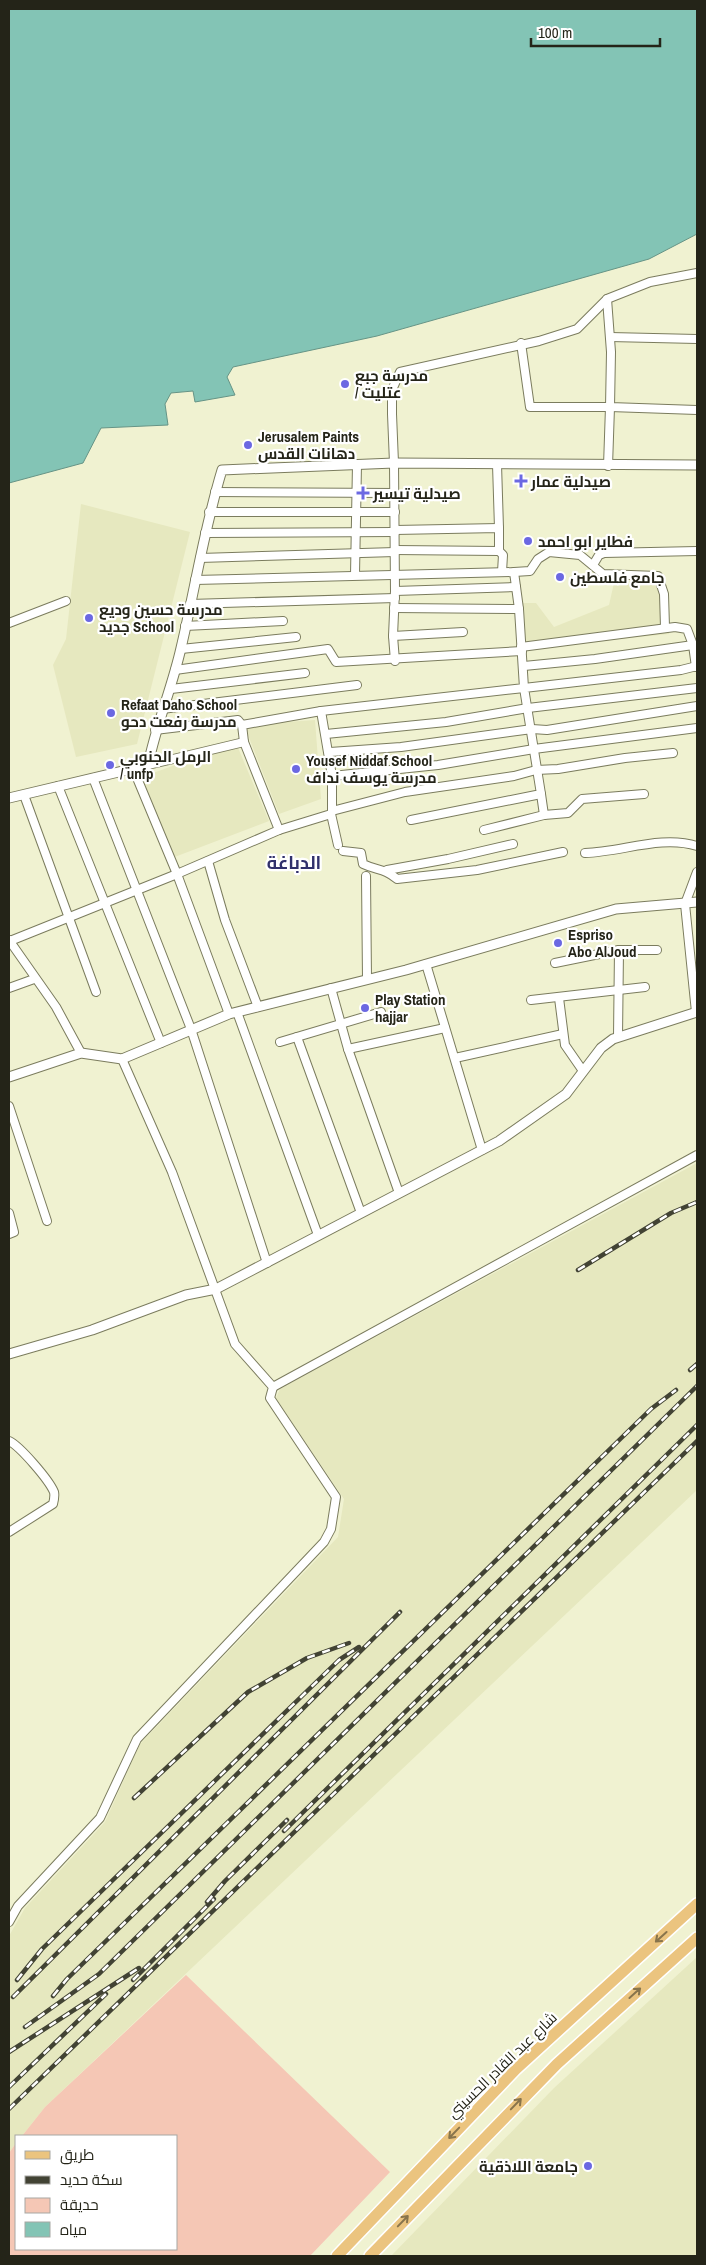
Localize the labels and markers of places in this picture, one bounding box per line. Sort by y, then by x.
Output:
place label: مدرسة جبع / عتليت [355,365,428,403]
marker: مدرسة جبع / عتليت [339,378,351,390]
place label: Jerusalem Paints دهانات القدس [258,426,359,464]
marker: Jerusalem Paints دهانات القدس [242,439,254,451]
place label: صيدلية عمار [530,471,611,492]
marker: صيدلية عمار [515,475,527,487]
place label: صيدلية تيسير [372,483,461,504]
marker: صيدلية تيسير [357,487,369,499]
place label: فطاير ابو احمد [538,531,633,552]
marker: فطاير ابو احمد [522,535,534,547]
place label: جامع فلسطين [570,567,664,588]
marker: جامع فلسطين [554,571,566,583]
place label: مدرسة حسين وديع جديد School [99,599,223,637]
marker: مدرسة حسين وديع جديد School [83,612,95,624]
place label: Refaat Daho School مدرسة رفعت دحو [121,694,237,732]
marker: Refaat Daho School مدرسة رفعت دحو [105,707,117,719]
place label: الرمل الجنوبي / unfp [120,746,211,784]
place label: Yousef Niddaf School مدرسة يوسف نداف [306,750,437,788]
marker: الرمل الجنوبي / unfp [104,759,116,771]
marker: Yousef Niddaf School مدرسة يوسف نداف [290,763,302,775]
place label: Espriso Abo AlJoud [568,924,637,962]
marker: Espriso Abo AlJoud [552,937,564,949]
place label: Play Station hajjar [375,989,445,1027]
marker: Play Station hajjar [359,1002,371,1014]
place label: جامعة اللاذقية [479,2156,578,2177]
marker: جامعة اللاذقية [582,2160,594,2172]

